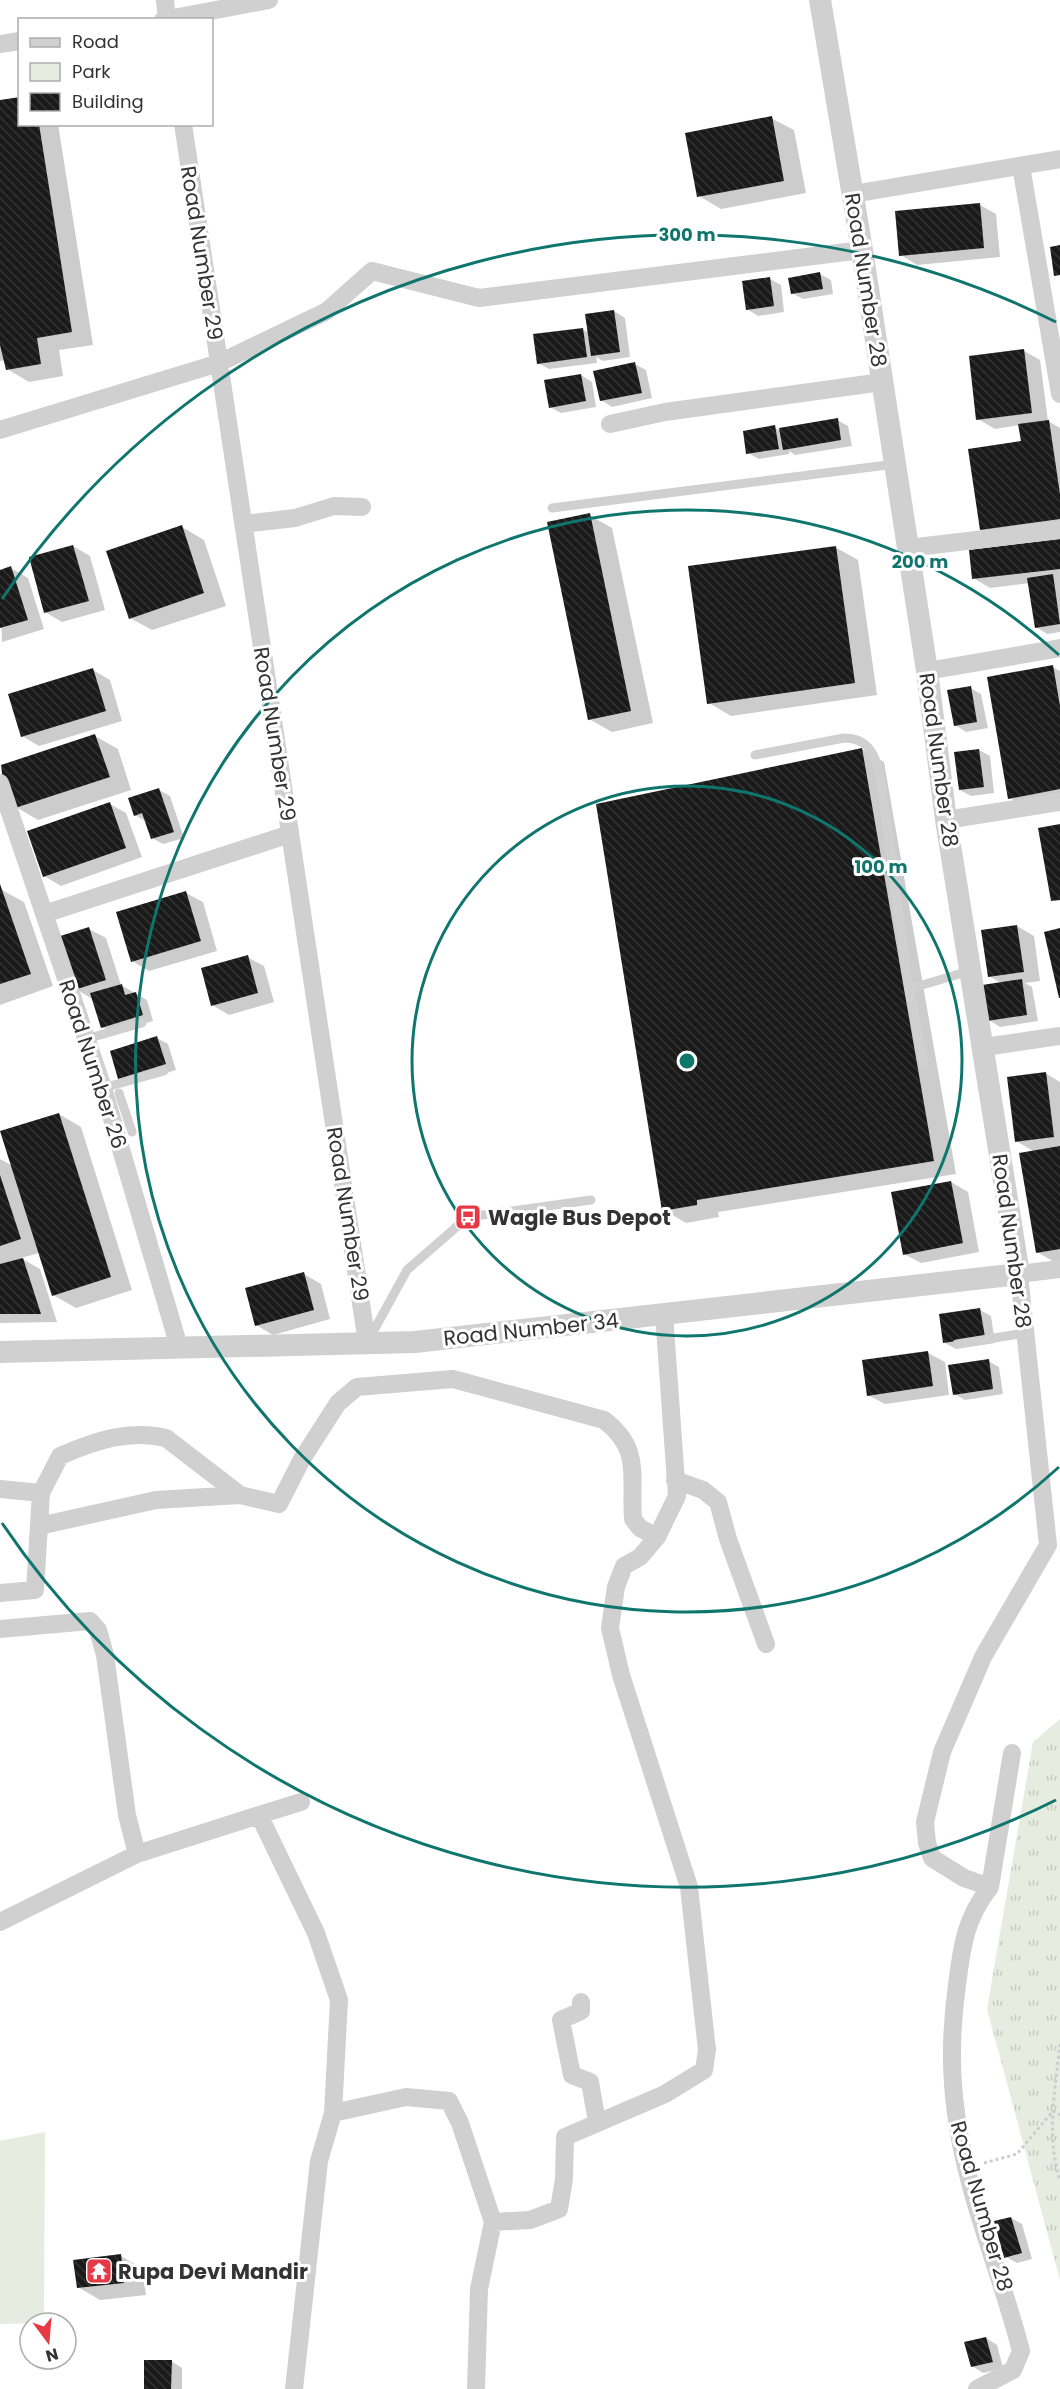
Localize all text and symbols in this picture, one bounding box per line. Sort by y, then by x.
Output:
legend [18,18,213,126]
text: Road [72,29,119,54]
text: Park [72,59,111,84]
text: Building [72,89,144,114]
street label: Road Number 29 [174,164,230,342]
street label: Road Number 28 [838,191,894,369]
text: 300 m [658,222,716,247]
text: 200 m [892,549,948,574]
street label: Road Number 29 [247,645,303,823]
street label: Road Number 28 [912,671,966,849]
text: 100 m [854,854,908,879]
street label: Road Number 26 [52,976,134,1152]
centre of rings [677,1051,697,1071]
street label: Road Number 29 [320,1125,376,1303]
street label: Road Number 28 [985,1152,1039,1330]
bus stop icon: Wagle Bus Depot [453,1202,483,1232]
place label: Wagle Bus Depot [488,1203,671,1232]
street label: Road Number 34 [442,1305,620,1353]
street label: Road Number 28 [944,2117,1020,2295]
temple icon: Rupa Devi Mandir [84,2256,114,2286]
place label: Rupa Devi Mandir [118,2257,308,2286]
north arrow [18,2311,78,2371]
text: N [43,2342,61,2368]

